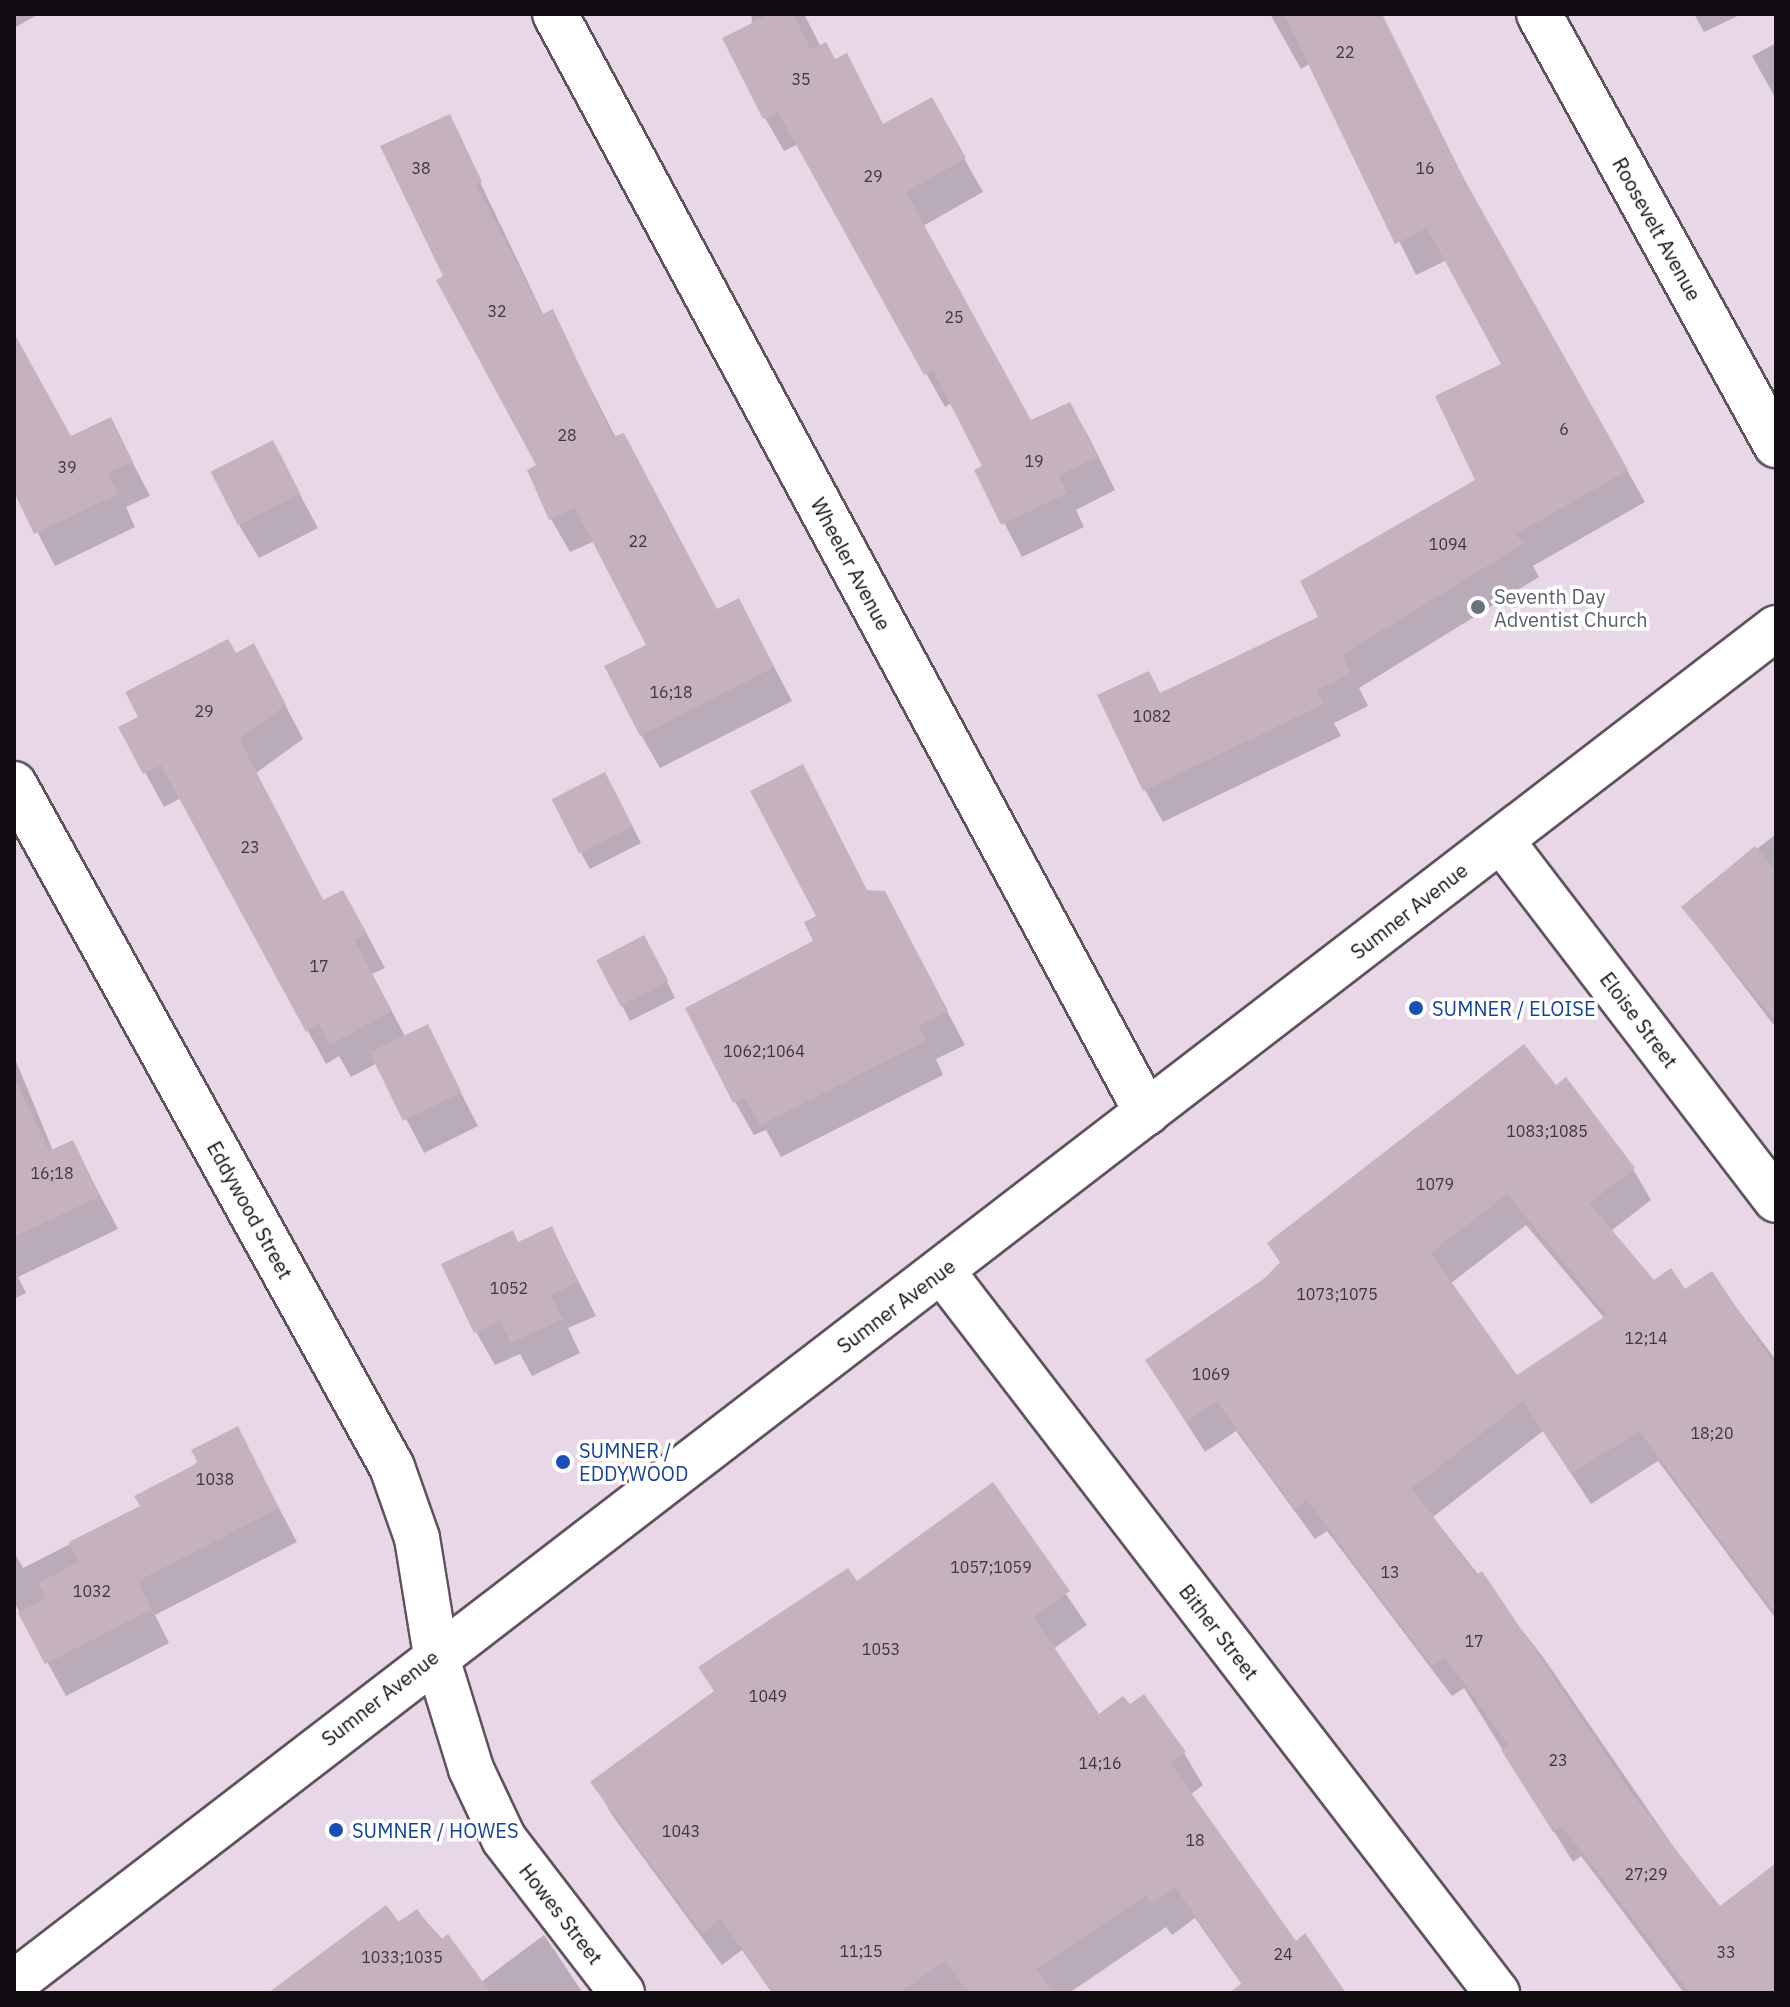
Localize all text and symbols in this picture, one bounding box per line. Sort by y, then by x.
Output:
house number: 22 [1335,42,1355,62]
house number: 35 [791,69,811,89]
street label: Roosevelt Avenue [1608,153,1706,305]
house number: 38 [411,158,431,178]
house number: 16 [1415,158,1435,178]
house number: 29 [863,166,883,186]
house number: 32 [487,301,507,321]
house number: 25 [944,307,964,327]
house number: 6 [1559,419,1569,439]
house number: 28 [557,425,577,445]
house number: 19 [1024,451,1044,471]
house number: 39 [57,457,77,477]
street label: Wheeler Avenue [806,494,896,634]
house number: 22 [628,531,648,551]
house number: 1094 [1429,534,1467,554]
place label: Seventh Day Adventist Church [1494,584,1648,631]
marker: Seventh Day Adventist Church [1469,598,1487,616]
house number: 16;18 [649,682,693,702]
house number: 29 [194,701,214,721]
house number: 1082 [1133,706,1171,726]
house number: 23 [240,837,260,857]
street label: Sumner Avenue [1346,858,1472,964]
house number: 17 [309,956,329,976]
street label: Eloise Street [1595,967,1683,1073]
place label: SUMNER / ELOISE [1432,996,1596,1020]
marker: SUMNER / ELOISE [1407,999,1425,1017]
house number: 1062;1064 [723,1041,805,1061]
house number: 1083;1085 [1506,1121,1588,1141]
street label: Eddywood Street [202,1137,298,1283]
house number: 16;18 [30,1163,74,1183]
house number: 1079 [1416,1174,1454,1194]
street label: Sumner Avenue [832,1254,960,1358]
house number: 1052 [490,1278,528,1298]
house number: 1073;1075 [1296,1284,1378,1304]
house number: 12;14 [1624,1328,1668,1348]
house number: 1069 [1192,1364,1230,1384]
house number: 18;20 [1690,1423,1734,1443]
place label: SUMNER / EDDYWOOD [579,1438,688,1485]
marker: SUMNER / EDDYWOOD [554,1453,572,1471]
house number: 1038 [196,1469,234,1489]
house number: 1057;1059 [950,1557,1032,1577]
house number: 13 [1380,1562,1400,1582]
street label: Bither Street [1174,1580,1264,1684]
house number: 1032 [73,1581,111,1601]
house number: 17 [1464,1631,1484,1651]
house number: 1053 [862,1639,900,1659]
street label: Sumner Avenue [317,1645,443,1751]
house number: 1049 [749,1686,787,1706]
house number: 23 [1548,1750,1568,1770]
house number: 14;16 [1078,1753,1122,1773]
place label: SUMNER / HOWES [352,1818,519,1842]
marker: SUMNER / HOWES [327,1821,345,1839]
house number: 1043 [662,1821,700,1841]
house number: 18 [1185,1830,1205,1850]
street label: Howes Street [514,1859,608,1969]
house number: 27;29 [1624,1864,1668,1884]
house number: 11;15 [839,1941,883,1961]
house number: 33 [1716,1942,1736,1962]
house number: 24 [1273,1944,1293,1964]
house number: 1033;1035 [361,1947,443,1967]

